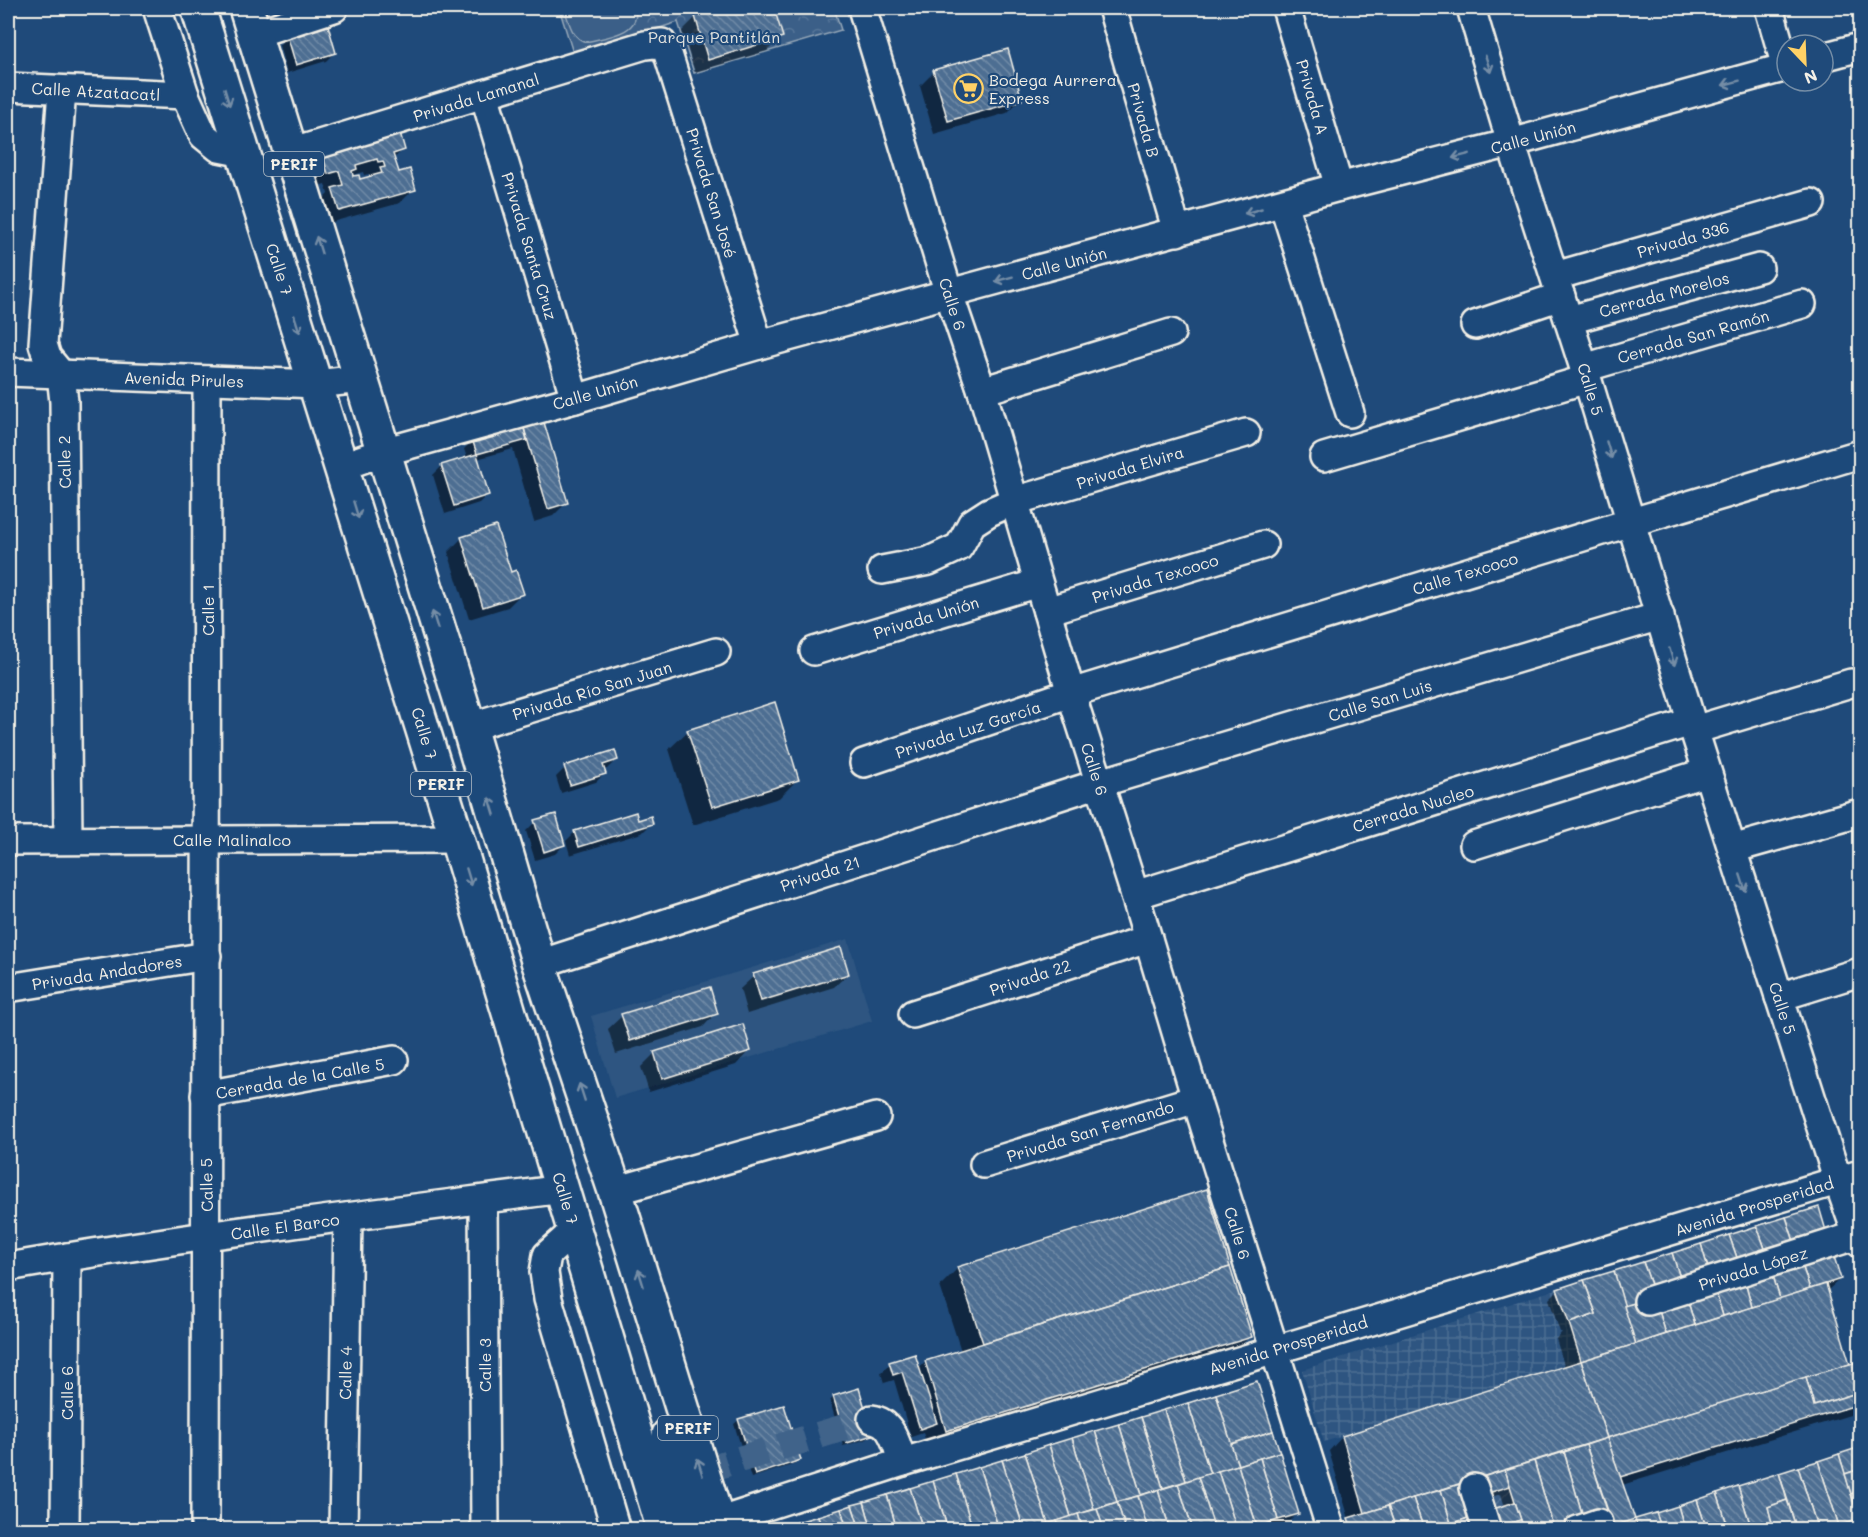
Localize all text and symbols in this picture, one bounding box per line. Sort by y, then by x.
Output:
park label: Parque Pantitlán [648,26,780,47]
north arrow [1775,33,1835,93]
one-way arrow [1483,54,1494,73]
street label: Privada A [1292,57,1334,137]
text: N [1801,65,1821,89]
street label: Privada Lamanal [411,68,541,126]
place label: Bodega Aurrera Express [989,69,1117,108]
supermarket icon: Bodega Aurrera Express [952,72,984,104]
street label: Calle Atzatacatl [31,77,161,105]
one-way arrow [1721,77,1740,89]
street label: Privada B [1123,80,1165,160]
one-way arrow [222,87,233,106]
street label: Calle Unión [1488,116,1578,158]
street label: Privada San José [682,125,742,261]
one-way arrow [1452,151,1471,162]
road number: PERIF [264,152,324,176]
street label: Privada Santa Cruz [498,170,563,323]
one-way arrow [1244,206,1263,217]
street label: Privada 336 [1635,216,1731,262]
one-way arrow [313,236,324,255]
street label: Calle 7 [262,240,298,298]
street label: Calle Unión [1019,242,1109,284]
street label: Cerrada Morelos [1597,267,1731,321]
one-way arrow [995,274,1014,285]
street label: Calle 6 [935,275,971,333]
street label: Cerrada San Ramón [1615,304,1771,368]
one-way arrow [293,314,304,333]
street label: Calle 5 [1573,360,1609,418]
street label: Avenida Pirules [124,366,244,392]
street label: Calle Unión [550,370,640,414]
street label: Calle 2 [53,435,75,489]
one-way arrow [1604,440,1615,459]
street label: Privada Elvira [1074,441,1186,493]
one-way arrow [351,500,362,519]
street label: Calle Texcoco [1410,547,1520,599]
street label: Privada Texcoco [1089,549,1221,607]
street label: Calle 1 [197,584,218,636]
street label: Privada Unión [871,591,981,643]
one-way arrow [429,611,440,630]
one-way arrow [1667,647,1678,666]
street label: Privada Río San Juan [510,656,674,724]
street label: Calle San Luis [1326,674,1434,726]
street label: Privada Luz García [893,696,1043,762]
street label: Calle 7 [407,704,443,762]
street label: Calle 6 [1077,740,1113,798]
road number: PERIF [411,772,471,796]
street label: Cerrada Nucleo [1350,780,1476,836]
one-way arrow [486,797,497,816]
street label: Calle Malinalco [173,829,291,850]
street label: Privada 21 [778,850,862,896]
one-way arrow [464,867,475,886]
one-way arrow [1738,873,1749,892]
street label: Privada Andadores [30,950,184,994]
street label: Privada 22 [987,954,1073,1000]
street label: Calle 5 [1765,979,1801,1037]
street label: Cerrada de la Calle 5 [214,1053,386,1103]
one-way arrow [576,1083,587,1102]
street label: Privada San Fernando [1004,1096,1176,1166]
street label: Calle 5 [195,1158,217,1212]
street label: Calle 7 [548,1169,584,1227]
street label: Avenida Prosperidad [1672,1172,1836,1240]
street label: Calle 6 [1220,1204,1256,1262]
street label: Calle El Barco [229,1208,341,1244]
street label: Privada López [1696,1241,1810,1295]
one-way arrow [635,1269,646,1288]
street label: Avenida Prosperidad [1206,1311,1370,1379]
street label: Calle 3 [474,1338,495,1392]
street label: Calle 4 [334,1345,356,1400]
street label: Calle 6 [56,1366,77,1420]
road number: PERIF [658,1416,718,1440]
one-way arrow [694,1458,705,1477]

